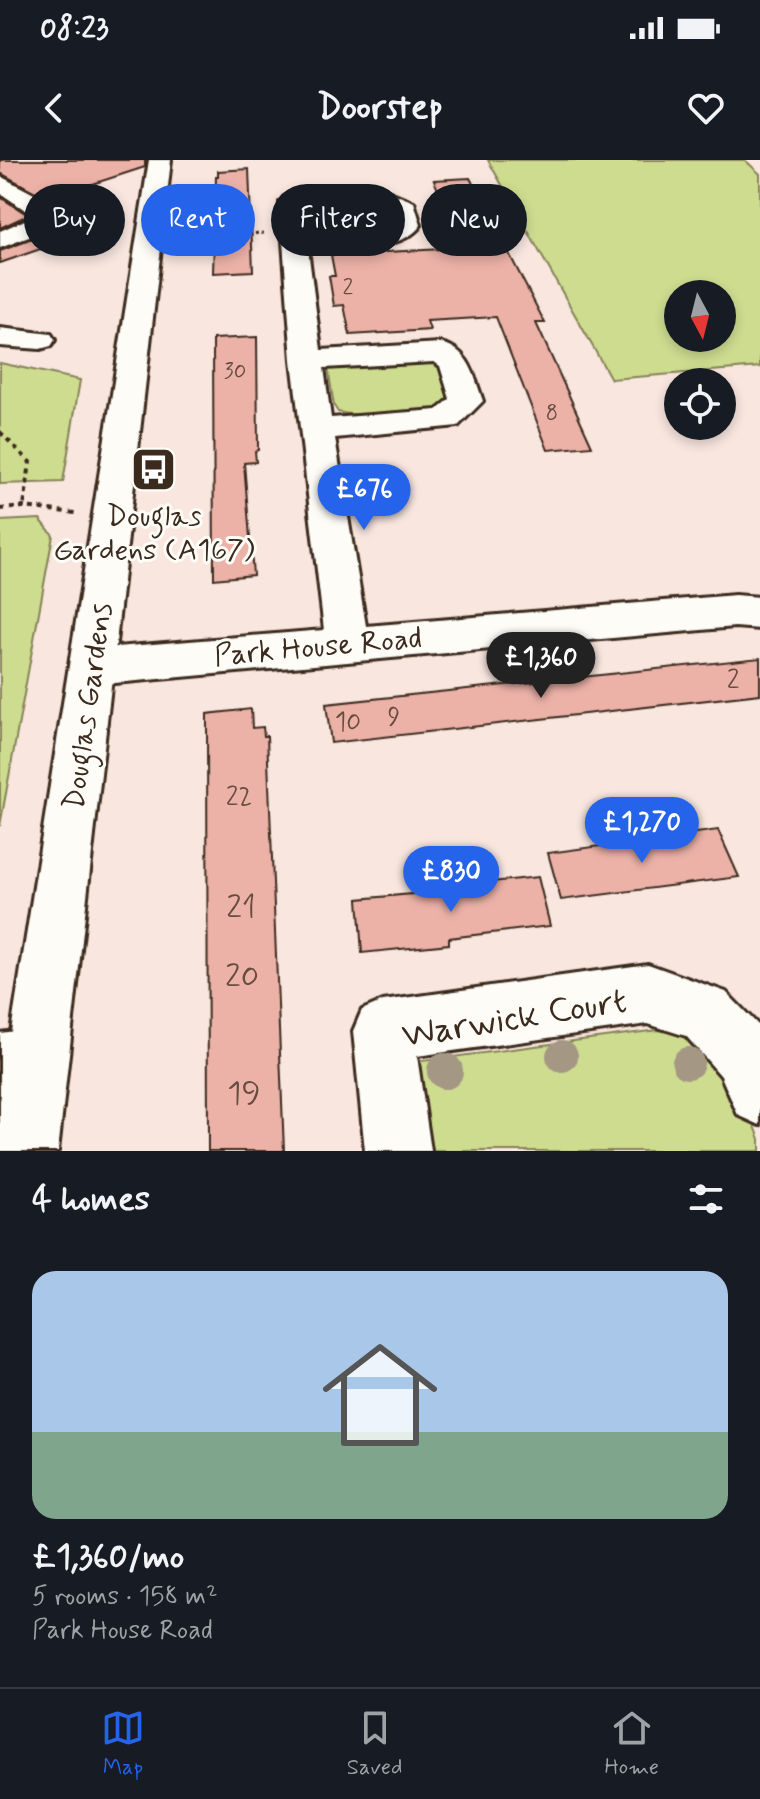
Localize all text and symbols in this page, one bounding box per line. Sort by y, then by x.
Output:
text: 08:23 [40,9,109,48]
text: Doorstep [317,85,443,132]
icon: back [32,86,76,130]
icon: heart [684,86,728,130]
chip: Buy [24,184,125,256]
chip: Rent [141,184,255,256]
chip: Filters [271,184,405,256]
chip: New [421,184,527,256]
house number: 2 [343,274,354,302]
north arrow [664,280,736,352]
map controls [664,280,736,440]
house number: 30 [224,358,246,386]
button: locate [664,368,736,440]
house number: 8 [546,400,558,428]
bus stop icon: Douglas Gardens (A167) [130,445,178,493]
pin: £676 [317,464,411,532]
text: £676 [336,473,392,507]
place label: Douglas Gardens (A167) [53,497,255,570]
street label: Douglas Gardens [55,601,125,812]
street label: Park House Road [213,619,424,676]
pin: £1,360 [476,632,606,700]
text: £1,360 [504,641,578,675]
house number: 2 [727,664,740,698]
house number: 9 [388,701,400,735]
house number: 10 [335,706,361,740]
house number: 22 [226,781,252,815]
pin: £1,270 [577,797,707,865]
text: £1,270 [603,806,681,840]
pin: £830 [404,846,498,914]
text: £830 [421,855,481,889]
house number: 21 [226,887,256,929]
house number: 20 [225,956,259,998]
street label: Warwick Court [399,978,630,1060]
house number: 19 [227,1073,261,1115]
text: 4 homes [32,1177,150,1222]
icon: filters [684,1177,728,1221]
icon: home [308,1323,452,1467]
text: £1,360/mo [32,1535,184,1580]
text: 5 rooms · 158 m² [32,1580,218,1614]
text: Park House Road [32,1614,213,1648]
tab: Map [101,1706,145,1782]
tab: Saved [347,1706,402,1782]
tab: Home [604,1706,659,1782]

